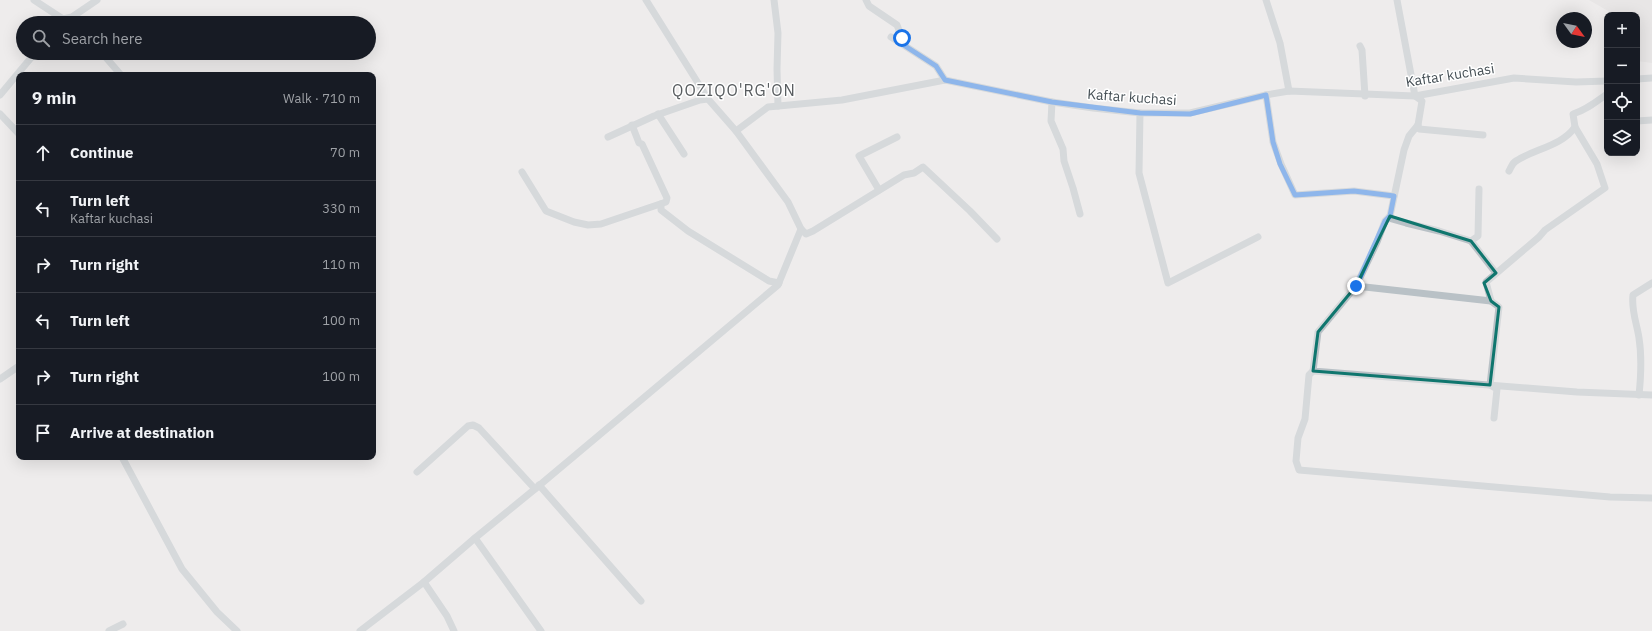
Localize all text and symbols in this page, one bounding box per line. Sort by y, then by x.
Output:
north arrow [1556,12,1592,48]
map controls [1604,12,1640,156]
button: + [1604,12,1640,48]
search box [16,16,376,60]
icon: search [30,27,52,49]
text: Search here [62,29,142,48]
route start [893,29,911,47]
button: − [1604,48,1640,84]
street label: Kaftar kuchasi [1404,59,1496,91]
district label: QOZIQO'RG'ON [672,80,796,100]
button: locate [1604,84,1640,120]
street label: Kaftar kuchasi [1087,85,1177,109]
text: 9 min [32,87,76,109]
text: Walk · 710 m [283,90,360,107]
button: layers [1604,120,1640,156]
icon: ahead [32,142,54,164]
text: Continue [70,143,134,162]
text: 70 m [330,144,360,161]
text: Turn left [70,191,130,210]
icon: left [32,198,54,220]
text: 330 m [322,200,360,217]
text: Kaftar kuchasi [70,210,153,227]
icon: right [32,254,54,276]
text: Turn right [70,255,139,274]
text: 110 m [322,256,360,273]
route end [1347,277,1365,295]
icon: left [32,310,54,332]
text: Turn left [70,311,130,330]
text: 100 m [322,312,360,329]
icon: right [32,366,54,388]
text: Turn right [70,367,139,386]
text: 100 m [322,368,360,385]
icon: arrive [32,422,54,444]
text: Arrive at destination [70,423,214,442]

